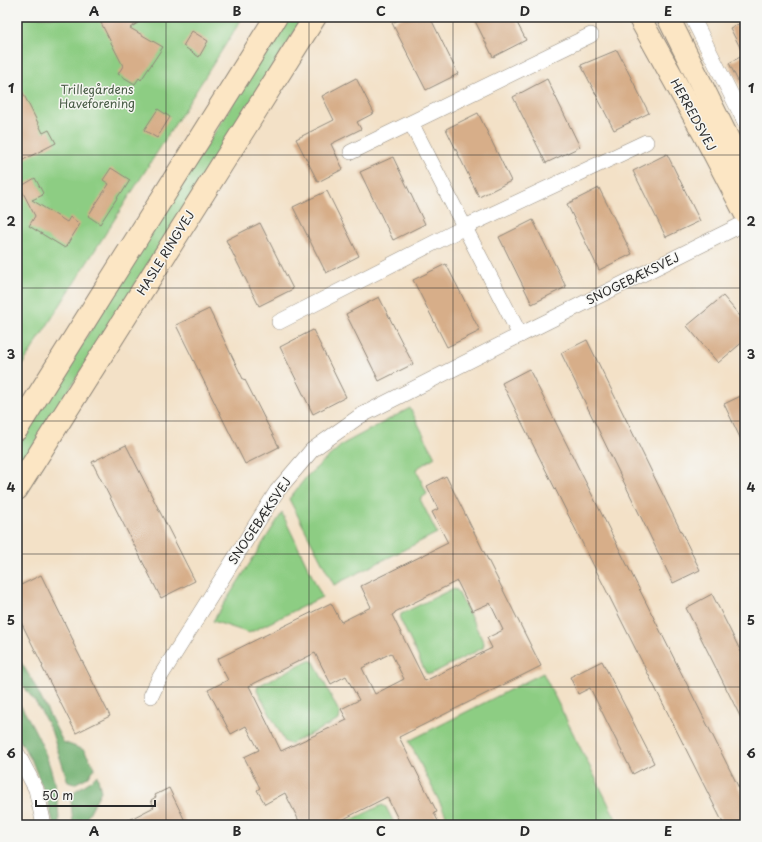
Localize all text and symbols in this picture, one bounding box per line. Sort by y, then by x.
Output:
text: A [89,1,99,20]
text: B [233,1,242,20]
text: C [376,1,386,20]
text: D [520,1,530,20]
text: E [664,1,672,20]
street label: HERREDSVEJ [667,75,721,154]
text: 1 [8,78,14,97]
text: 1 [748,78,754,97]
park label: Trillegårdens Haveforening [59,80,135,112]
street label: HASLE RINGVEJ [132,207,198,298]
text: 2 [6,211,16,230]
text: 2 [746,211,756,230]
street label: SNOGEBÆKSVEJ [583,248,682,308]
text: 3 [7,344,16,363]
text: 3 [747,344,756,363]
street label: SNOGEBÆKSVEJ [223,473,295,568]
text: 4 [7,477,16,496]
text: 4 [747,477,756,496]
text: 5 [7,610,15,629]
text: 5 [747,610,755,629]
text: 6 [6,743,16,762]
text: 6 [746,743,756,762]
scale bar [36,782,155,808]
text: 50 m [42,786,73,804]
text: A [89,821,99,840]
text: B [233,821,242,840]
text: C [376,821,386,840]
text: D [520,821,530,840]
text: E [664,821,672,840]

